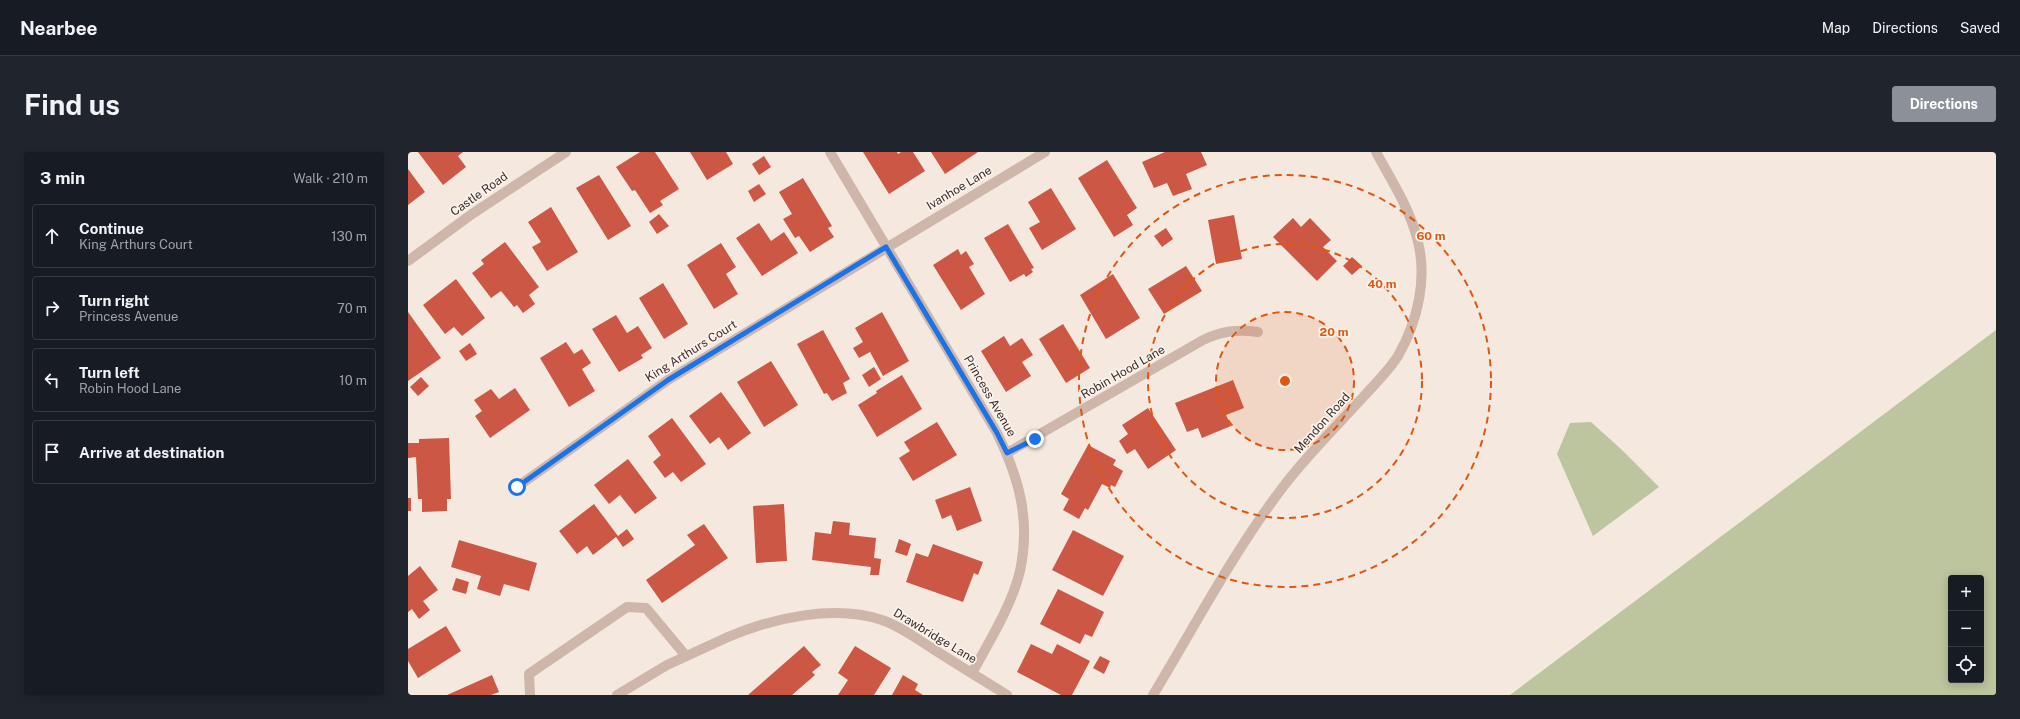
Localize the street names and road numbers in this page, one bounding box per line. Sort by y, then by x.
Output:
street label: Ivanhoe Lane [924,163,994,213]
street label: Castle Road [448,169,510,219]
street label: King Arthurs Court [643,317,740,385]
street label: Robin Hood Lane [1079,342,1168,402]
street label: Princess Avenue [961,353,1019,439]
street label: Mendon Road [1291,390,1353,456]
street label: Drawbridge Lane [891,606,979,666]

